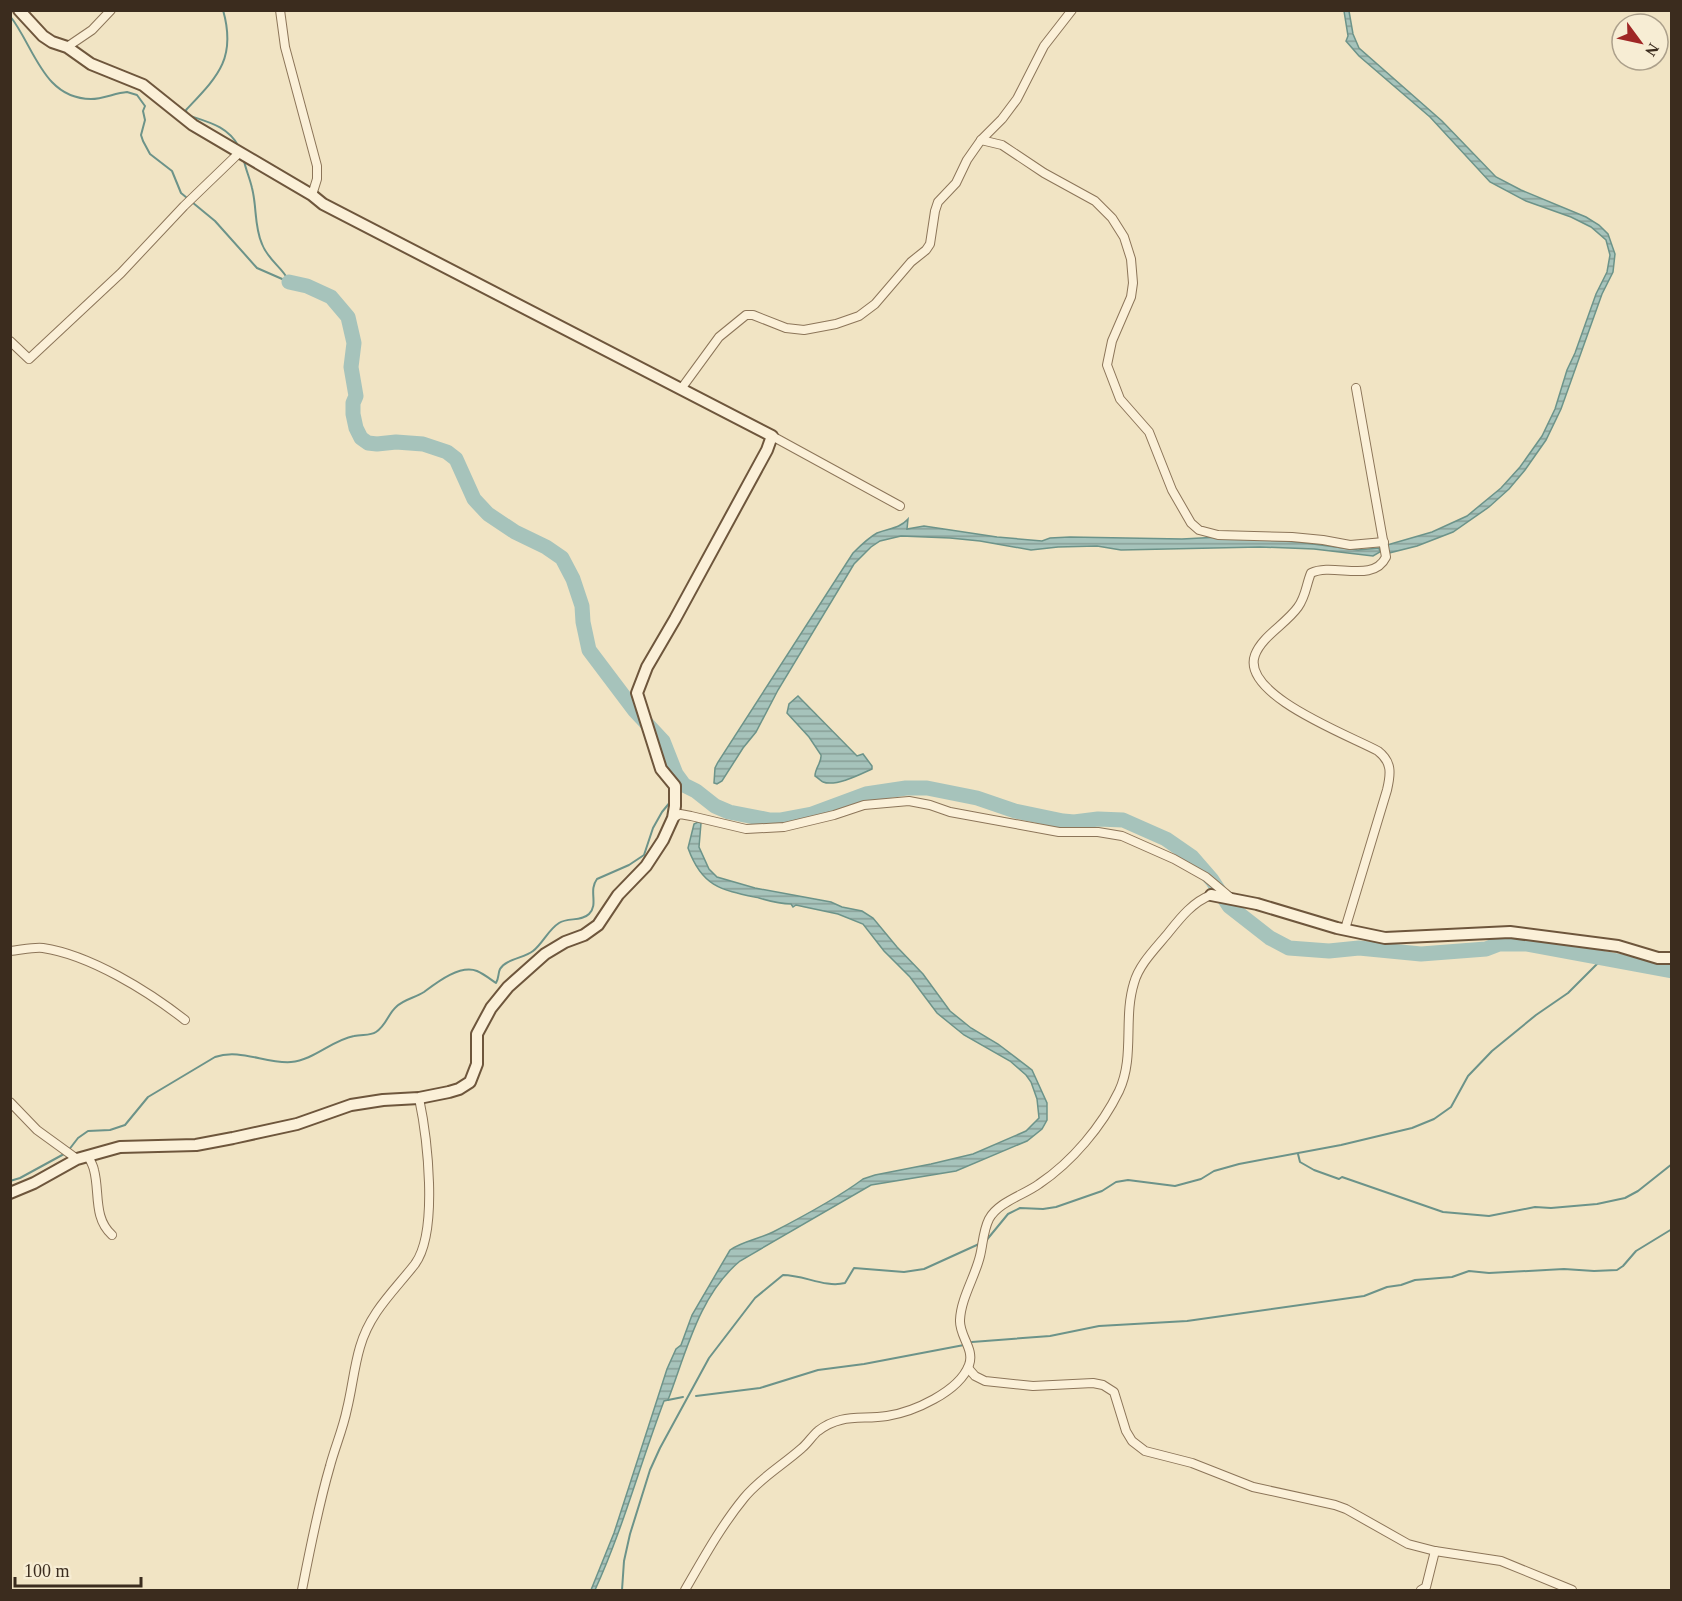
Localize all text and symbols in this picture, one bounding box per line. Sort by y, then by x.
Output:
north arrow [1610,12,1670,72]
text: N [1642,40,1662,60]
scale bar [15,1550,141,1588]
text: 100 m [24,1561,70,1581]

